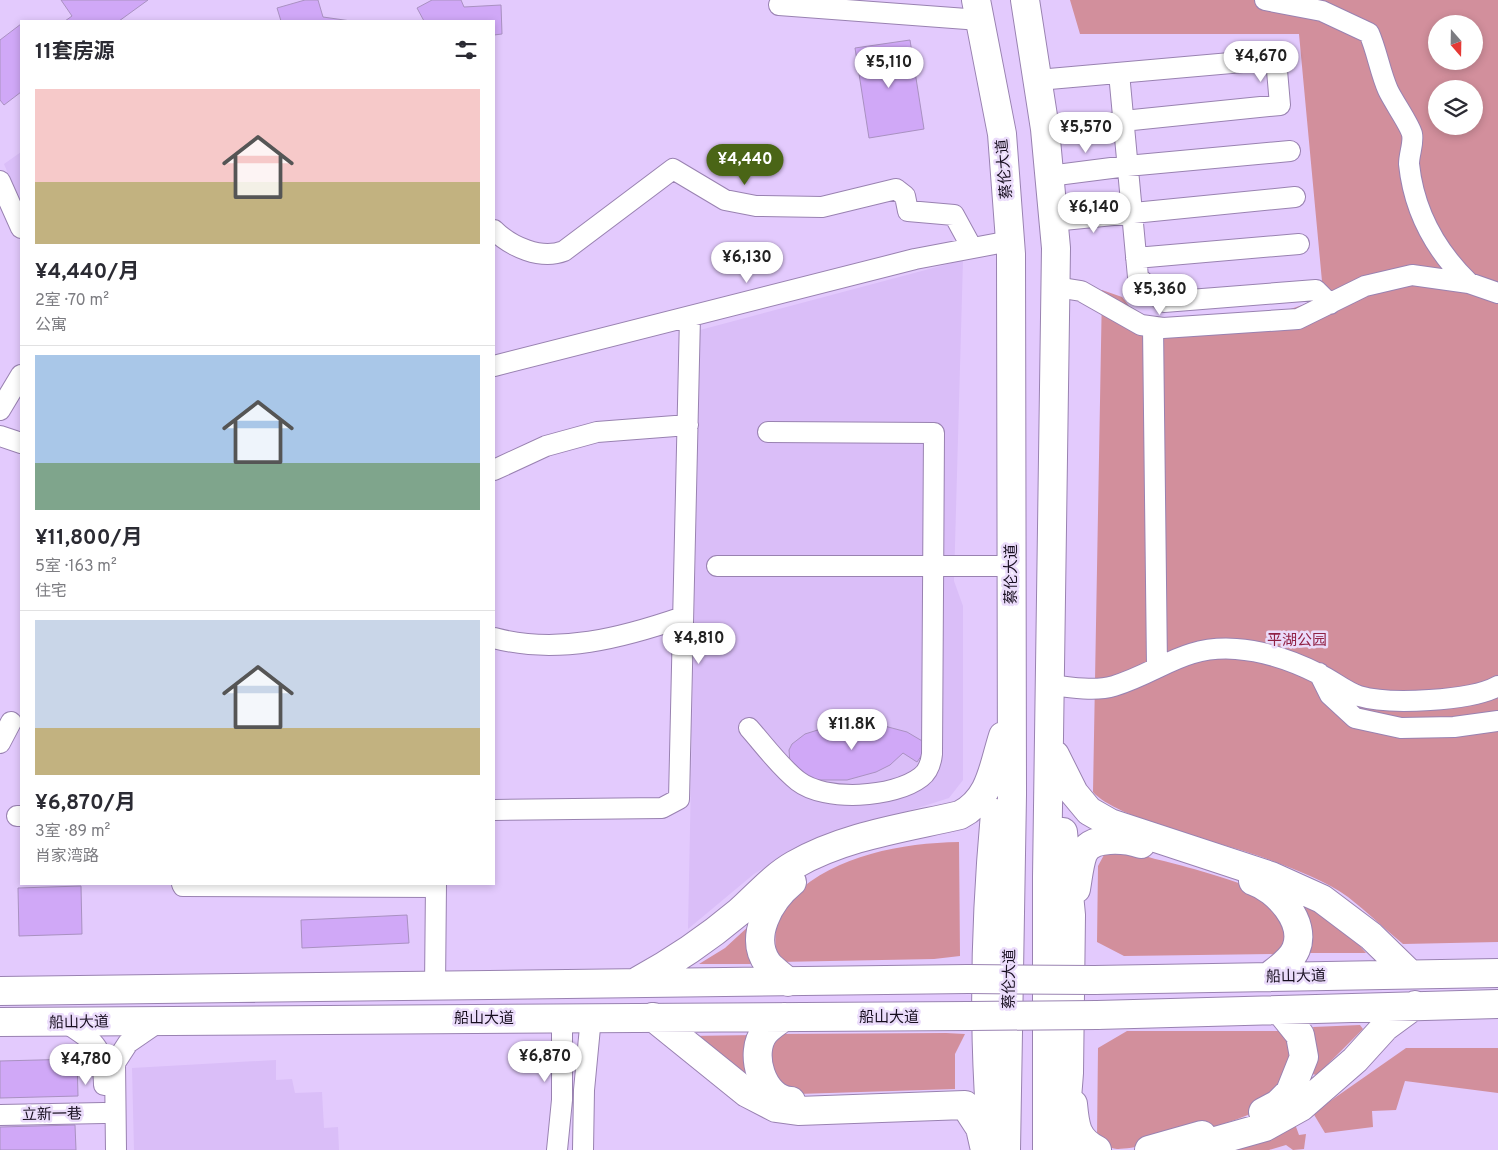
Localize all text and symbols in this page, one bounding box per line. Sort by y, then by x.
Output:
north arrow [1428,15,1482,70]
map controls [1428,15,1483,135]
icon: filters [452,36,480,64]
text: 11套房源 [35,39,115,66]
pin: ¥4,670 [1220,41,1302,83]
pin: ¥5,110 [848,46,930,89]
text: ¥4,670 [1235,47,1287,67]
text: ¥5,110 [866,53,912,73]
button: layers [1428,80,1483,135]
pin: ¥5,570 [1045,112,1127,154]
text: ¥5,570 [1060,118,1112,138]
icon: home [213,122,303,212]
street label: 蔡伦大道 [993,138,1018,200]
pin: ¥4,440 [704,144,786,186]
text: ¥4,440 [717,150,773,170]
pin: ¥6,140 [1053,192,1135,234]
text: ¥6,140 [1069,198,1119,218]
pin: ¥6,130 [706,242,788,284]
text: ¥6,130 [722,248,772,268]
text: ¥4,440/月 [35,259,139,286]
pin: ¥5,360 [1119,274,1201,316]
text: ¥5,360 [1133,280,1187,300]
text: 2室 · 70 m² [35,291,109,311]
text: 公寓 [35,316,67,336]
icon: home [213,387,303,477]
text: ¥11,800/月 [35,525,143,552]
street label: 蔡伦大道 [1003,544,1022,604]
text: 5室 · 163 m² [35,557,117,577]
text: 住宅 [35,582,67,602]
pin: ¥4,810 [658,622,740,665]
text: ¥4,810 [674,629,724,649]
park label: 平湖公园 [1267,632,1327,651]
icon: home [213,652,303,742]
pin: ¥11.8K [811,708,893,751]
text: ¥11.8K [828,715,876,735]
text: ¥6,870/月 [35,790,136,817]
text: 3室 · 89 m² [35,822,110,842]
text: 肖家湾路 [35,847,99,867]
street label: 蔡伦大道 [1000,949,1021,1009]
street label: 船山大道 [1266,967,1326,988]
street label: 船山大道 [859,1009,919,1028]
street label: 船山大道 [454,1010,514,1029]
street label: 船山大道 [49,1013,109,1034]
pin: ¥6,870 [504,1040,586,1083]
pin: ¥4,780 [45,1044,127,1086]
text: ¥6,870 [519,1047,571,1067]
text: ¥4,780 [60,1050,112,1070]
street label: 立新一巷 [22,1105,82,1126]

